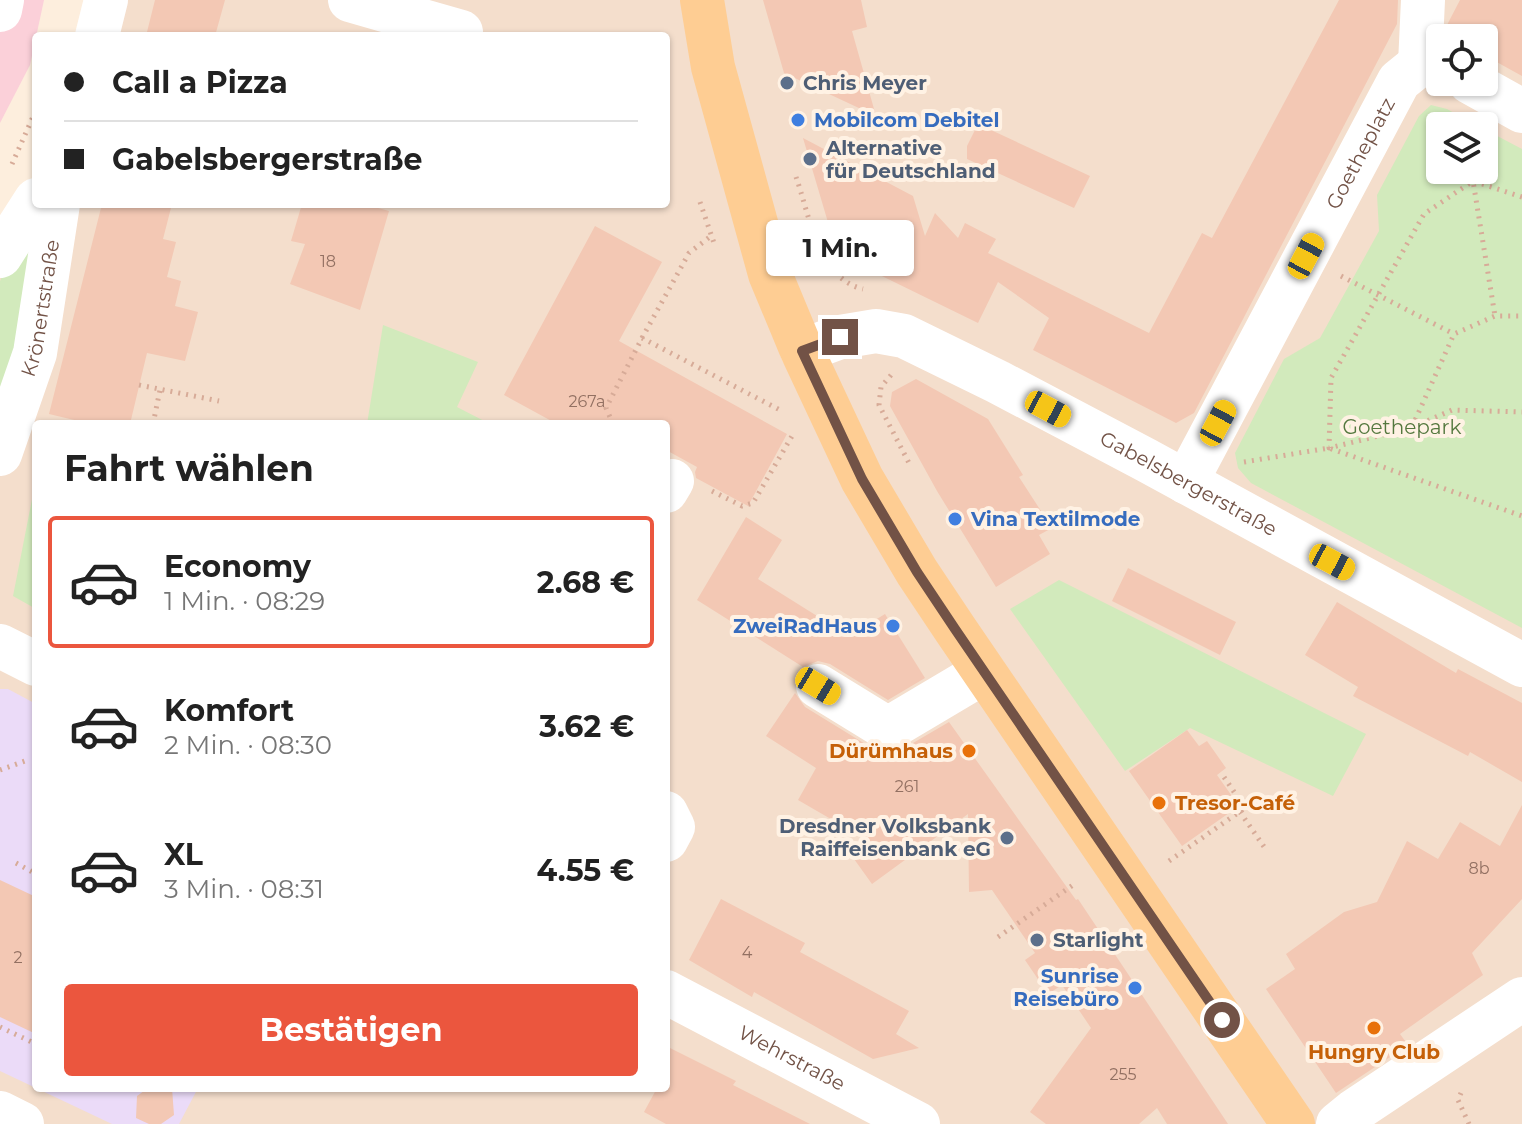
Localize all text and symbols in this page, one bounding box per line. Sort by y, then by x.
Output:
map controls [1426,24,1498,184]
button: locate [1426,24,1498,96]
text: Call a Pizza [112,64,288,101]
place label: Chris Meyer [803,71,927,95]
marker: Chris Meyer [778,74,796,92]
street label: Goetheplatz [1321,94,1400,213]
place label: Mobilcom Debitel [814,108,999,132]
marker: Mobilcom Debitel [789,111,807,129]
button: layers [1426,112,1498,184]
place label: Alternative für Deutschland [825,136,996,183]
text: Gabelsbergerstraße [112,141,422,178]
marker: Alternative für Deutschland [801,150,819,168]
callout: 1 Min. [766,221,914,277]
car [1284,229,1328,283]
text: 1 Min. [803,232,877,264]
street label: Krönertstraße [16,238,64,380]
house number: 18 [320,252,336,271]
route end [822,319,858,355]
car [1021,387,1075,431]
house number: 267a [569,392,605,411]
car [1196,396,1240,450]
park label: Goethepark [1343,415,1461,439]
street label: Gabelsbergerstraße [1096,426,1281,541]
text: Fahrt wählen [64,446,314,490]
place label: Vina Textilmode [970,507,1141,531]
marker: Vina Textilmode [946,510,964,528]
car [1305,540,1359,584]
icon: car [68,546,140,618]
text: Economy [164,548,311,585]
text: 2.68 € [537,564,634,601]
text: 1 Min. · 08:29 [164,585,325,617]
place label: ZweiRadHaus [733,614,877,638]
marker: ZweiRadHaus [884,617,902,635]
car [791,663,845,709]
icon: car [68,690,140,762]
text: Komfort [164,692,294,729]
text: 3.62 € [539,708,634,745]
text: 2 Min. · 08:30 [164,729,332,761]
place label: Dürümhaus [829,739,953,763]
marker: Dürümhaus [960,742,978,760]
house number: 261 [895,777,919,796]
place label: Tresor-Café [1175,791,1295,815]
marker: Tresor-Café [1150,794,1168,812]
place label: Dresdner Volksbank Raiffeisenbank eG [779,814,992,861]
marker: Dresdner Volksbank Raiffeisenbank eG [998,829,1016,847]
icon: car [68,834,140,906]
text: XL [164,836,203,873]
text: 4.55 € [537,852,634,889]
house number: 8b [1468,859,1490,878]
text: 3 Min. · 08:31 [164,873,324,905]
place label: Starlight [1053,928,1144,952]
marker: Starlight [1028,931,1046,949]
house number: 4 [742,943,753,962]
house number: 2 [13,948,23,967]
place label: Sunrise Reisebüro [1013,964,1119,1011]
marker: Sunrise Reisebüro [1126,979,1144,997]
button: Bestätigen [64,984,638,1076]
route start [1204,1002,1240,1038]
marker: Hungry Club [1365,1019,1383,1037]
street label: Wehrstraße [734,1020,849,1096]
place label: Hungry Club [1308,1040,1440,1064]
house number: 255 [1109,1065,1137,1084]

